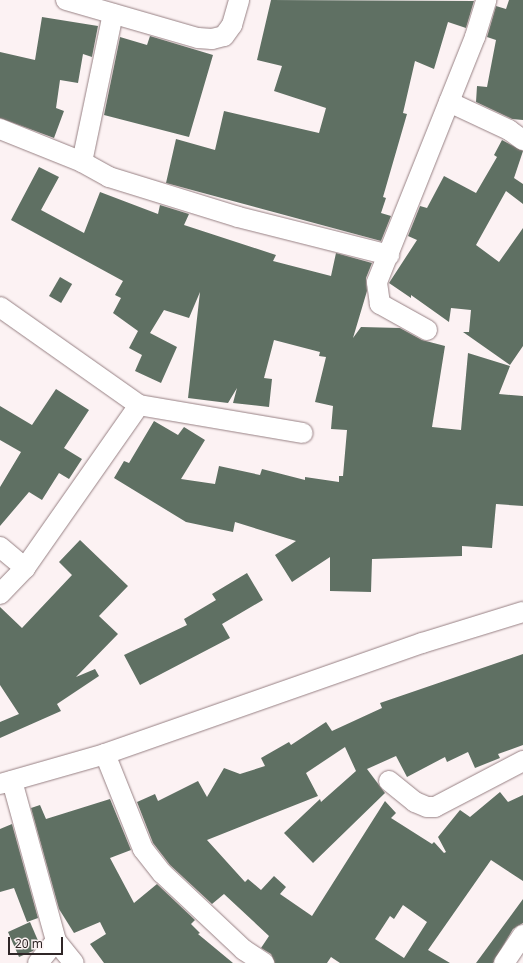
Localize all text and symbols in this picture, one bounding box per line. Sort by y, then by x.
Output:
scale bar [10,929,65,955]
text: 20 m [15,935,43,952]

